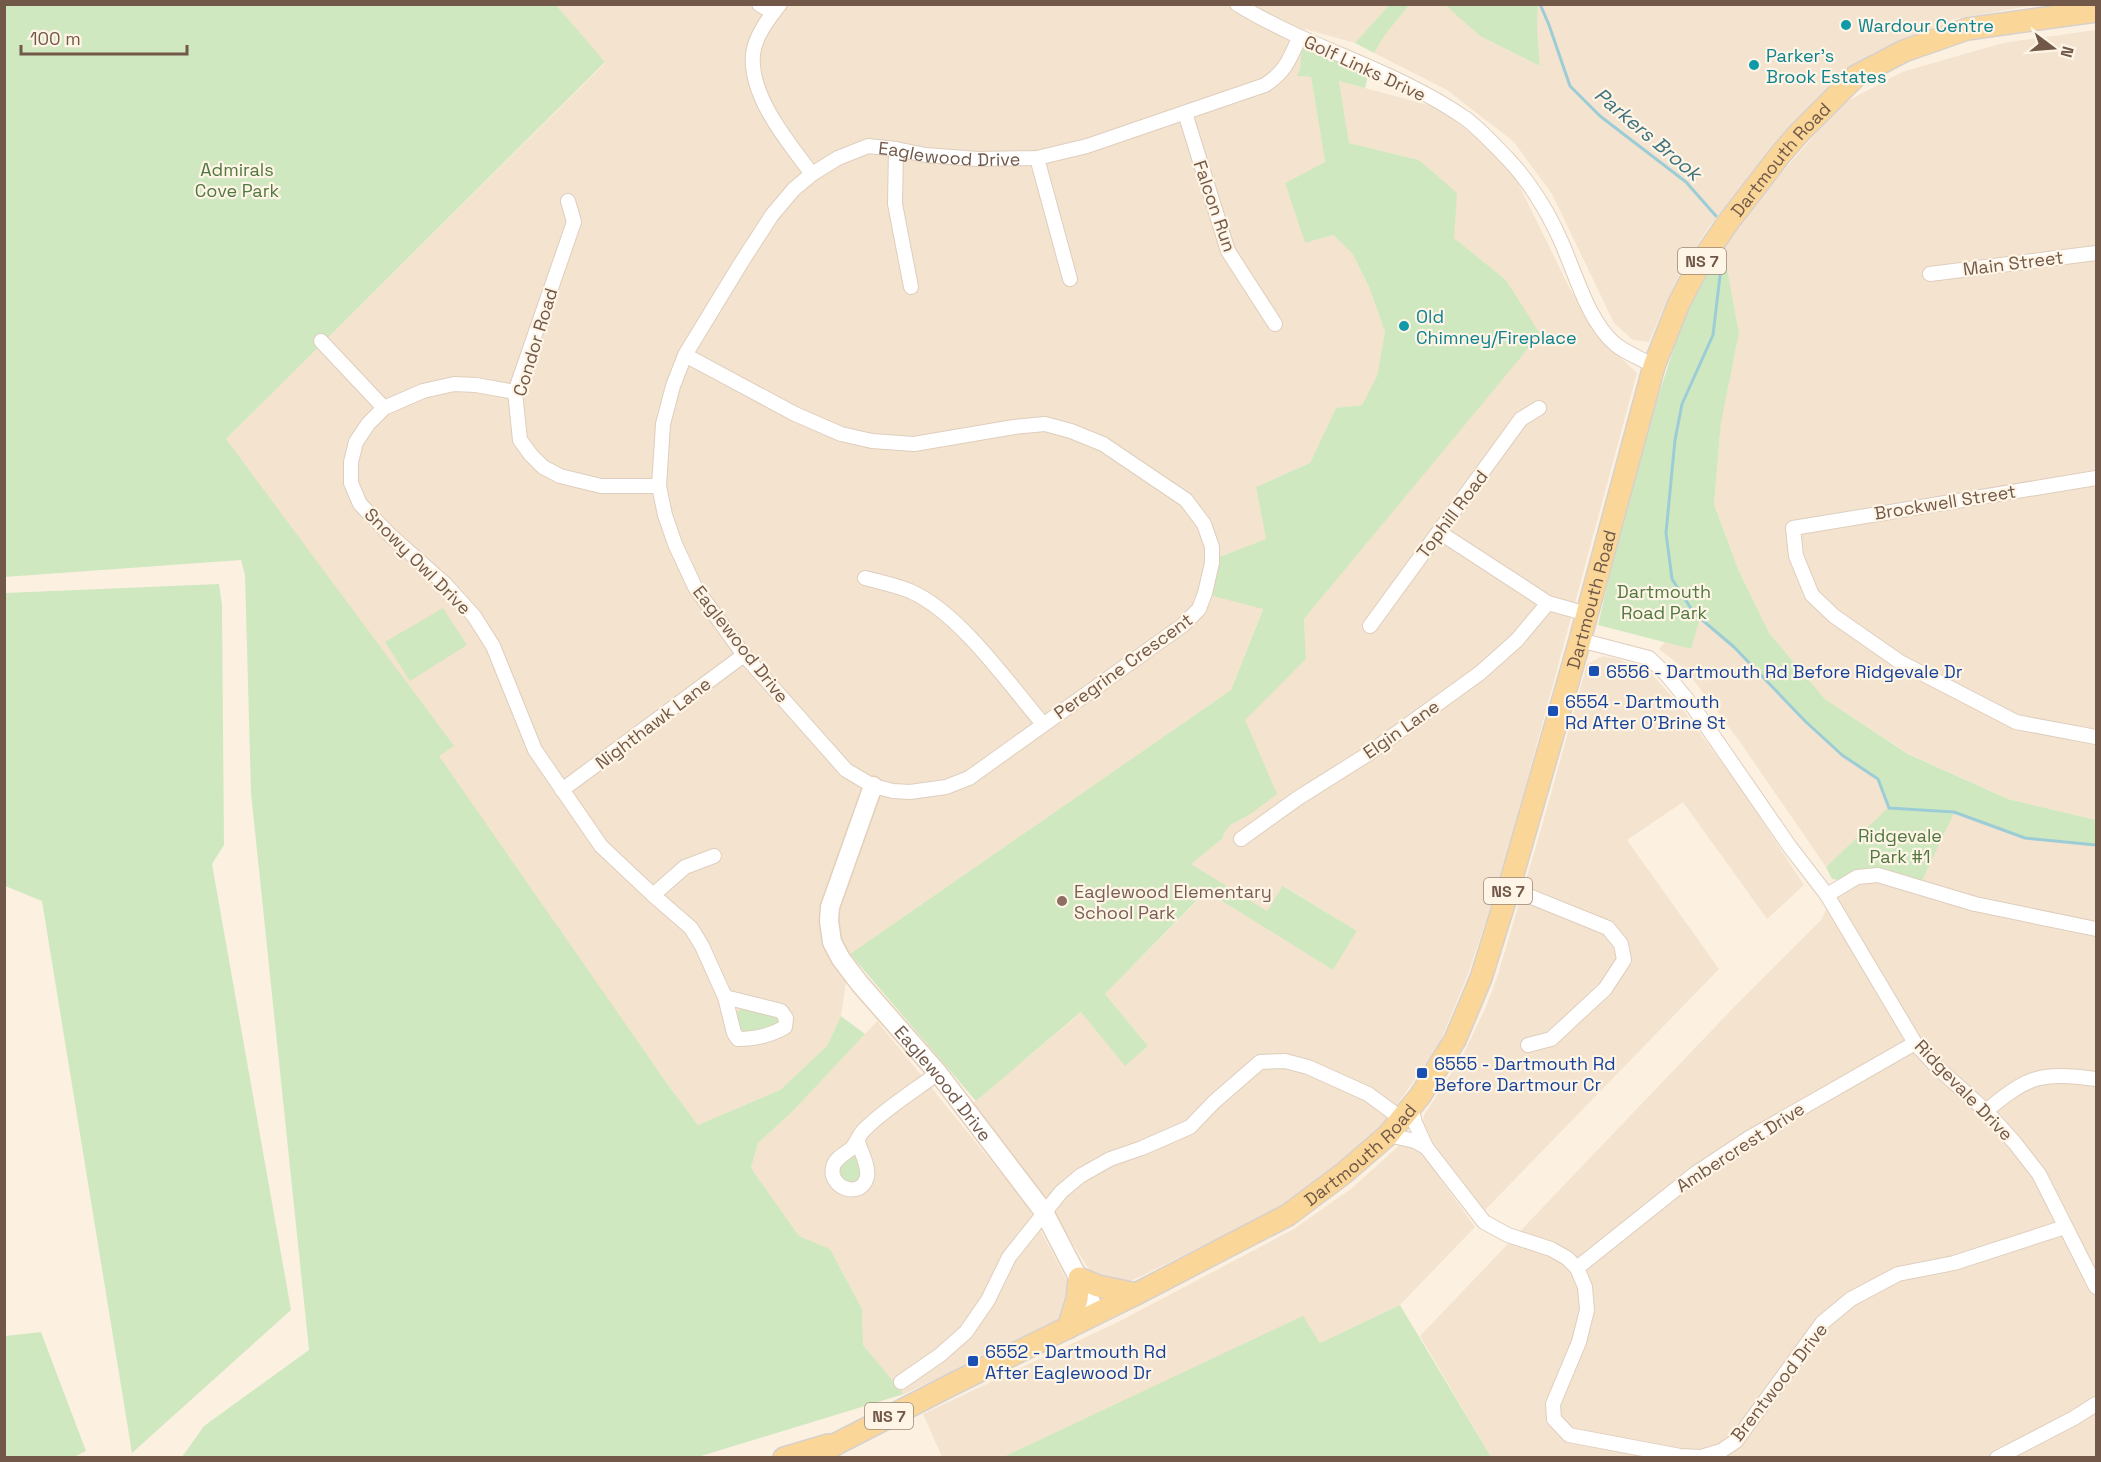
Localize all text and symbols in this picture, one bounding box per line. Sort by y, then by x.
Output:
place label: Wardour Centre [1858,14,1994,37]
scale bar [21,18,188,56]
marker: Wardour Centre [1839,18,1853,32]
north arrow [2023,18,2083,78]
text: 100 m [30,27,81,50]
street label: Golf Links Drive [1300,30,1430,106]
place label: Parker's Brook Estates [1766,44,1886,88]
text: N [2055,44,2079,60]
marker: Parker's Brook Estates [1747,58,1761,72]
water label: Parkers Brook [1589,82,1709,188]
street label: Dartmouth Road [1725,97,1835,221]
street label: Eaglewood Drive [877,136,1020,171]
street label: Falcon Run [1189,157,1241,255]
park label: Admirals Cove Park [195,158,279,202]
street label: Main Street [1961,245,2065,281]
road number: NS 7 [1678,248,1726,274]
street label: Condor Road [508,285,562,399]
place label: Old Chimney/Fireplace [1416,305,1577,349]
marker: Old Chimney/Fireplace [1397,319,1411,333]
street label: Tophill Road [1411,465,1493,563]
street label: Brockwell Street [1872,479,2018,525]
street label: Snowy Owl Drive [360,503,476,619]
street label: Dartmouth Road [1561,527,1621,671]
park label: Dartmouth Road Park [1617,580,1711,624]
street label: Eaglewood Drive [688,581,794,707]
street label: Peregrine Crescent [1049,608,1197,724]
place label: 6556 - Dartmouth Rd Before Ridgevale Dr [1606,660,1963,683]
marker: 6556 - Dartmouth Rd Before Ridgevale Dr [1587,664,1601,678]
street label: Nighthawk Lane [591,672,715,774]
place label: 6554 - Dartmouth Rd After O'Brine St [1565,690,1726,734]
street label: Elgin Lane [1358,694,1444,764]
marker: 6554 - Dartmouth Rd After O'Brine St [1546,704,1560,718]
park label: Ridgevale Park #1 [1858,824,1942,868]
road number: NS 7 [1484,878,1532,904]
place label: Eaglewood Elementary School Park [1074,880,1272,924]
marker: Eaglewood Elementary School Park [1055,894,1069,908]
street label: Eaglewood Drive [890,1020,997,1146]
street label: Ridgevale Drive [1910,1035,2018,1145]
place label: 6555 - Dartmouth Rd Before Dartmour Cr [1434,1052,1616,1096]
marker: 6555 - Dartmouth Rd Before Dartmour Cr [1415,1066,1429,1080]
street label: Ambercrest Drive [1671,1097,1809,1197]
street label: Dartmouth Road [1299,1099,1421,1211]
street label: Brentwood Drive [1726,1318,1832,1446]
place label: 6552 - Dartmouth Rd After Eaglewood Dr [985,1340,1167,1384]
marker: 6552 - Dartmouth Rd After Eaglewood Dr [966,1354,980,1368]
road number: NS 7 [865,1403,913,1429]

